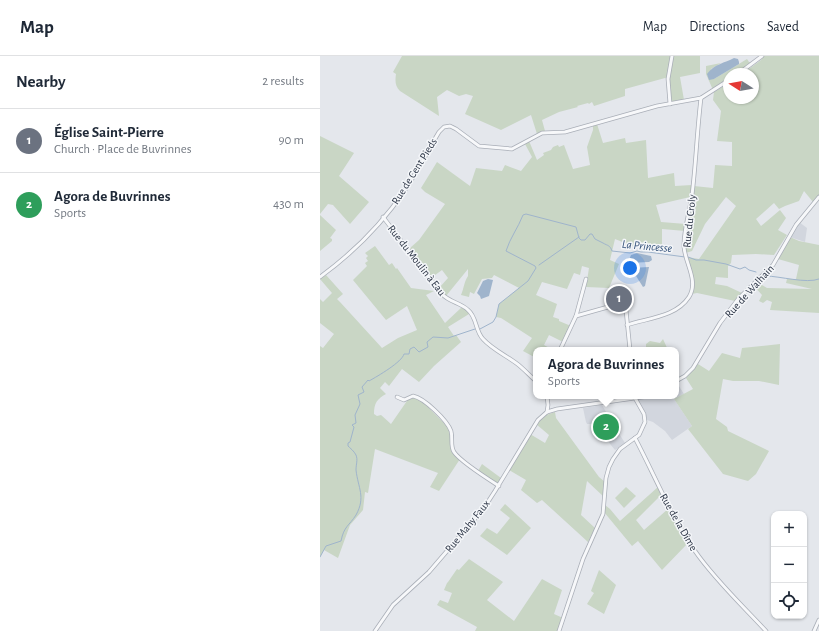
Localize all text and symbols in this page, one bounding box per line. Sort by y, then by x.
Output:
text: Map [20,18,54,37]
text: Map [643,20,667,34]
text: Directions [689,20,745,34]
text: Saved [767,20,799,34]
north arrow [723,68,759,104]
text: Nearby [16,73,66,90]
text: 2 results [262,75,304,88]
text: Église Saint-Pierre [54,125,164,140]
text: 1 [27,134,31,147]
text: 90 m [278,134,304,147]
street label: Rue de Cent Pieds [390,136,439,206]
text: Church · Place de Buvrinnes [54,143,192,156]
text: Agora de Buvrinnes [54,189,170,204]
street label: Rue du Croly [681,194,698,248]
text: 2 [26,198,32,211]
text: 430 m [273,198,304,211]
text: Sports [54,207,86,220]
street label: Rue du Moulin à Eau [386,223,448,298]
water label: La Princesse [621,238,673,254]
your location [620,258,640,278]
street label: Rue de Walhain [723,263,776,320]
pin: 1 [606,284,632,314]
popup [533,347,679,399]
text: Agora de Buvrinnes [548,357,664,372]
text: Sports [548,375,580,388]
pin: 2 [593,412,619,442]
street label: Rue de la Dîme [658,492,699,553]
street label: Rue Mahy Faux [443,498,492,555]
map controls [771,511,807,619]
button: + [771,511,807,547]
button: − [771,547,807,583]
button: locate [771,583,807,619]

